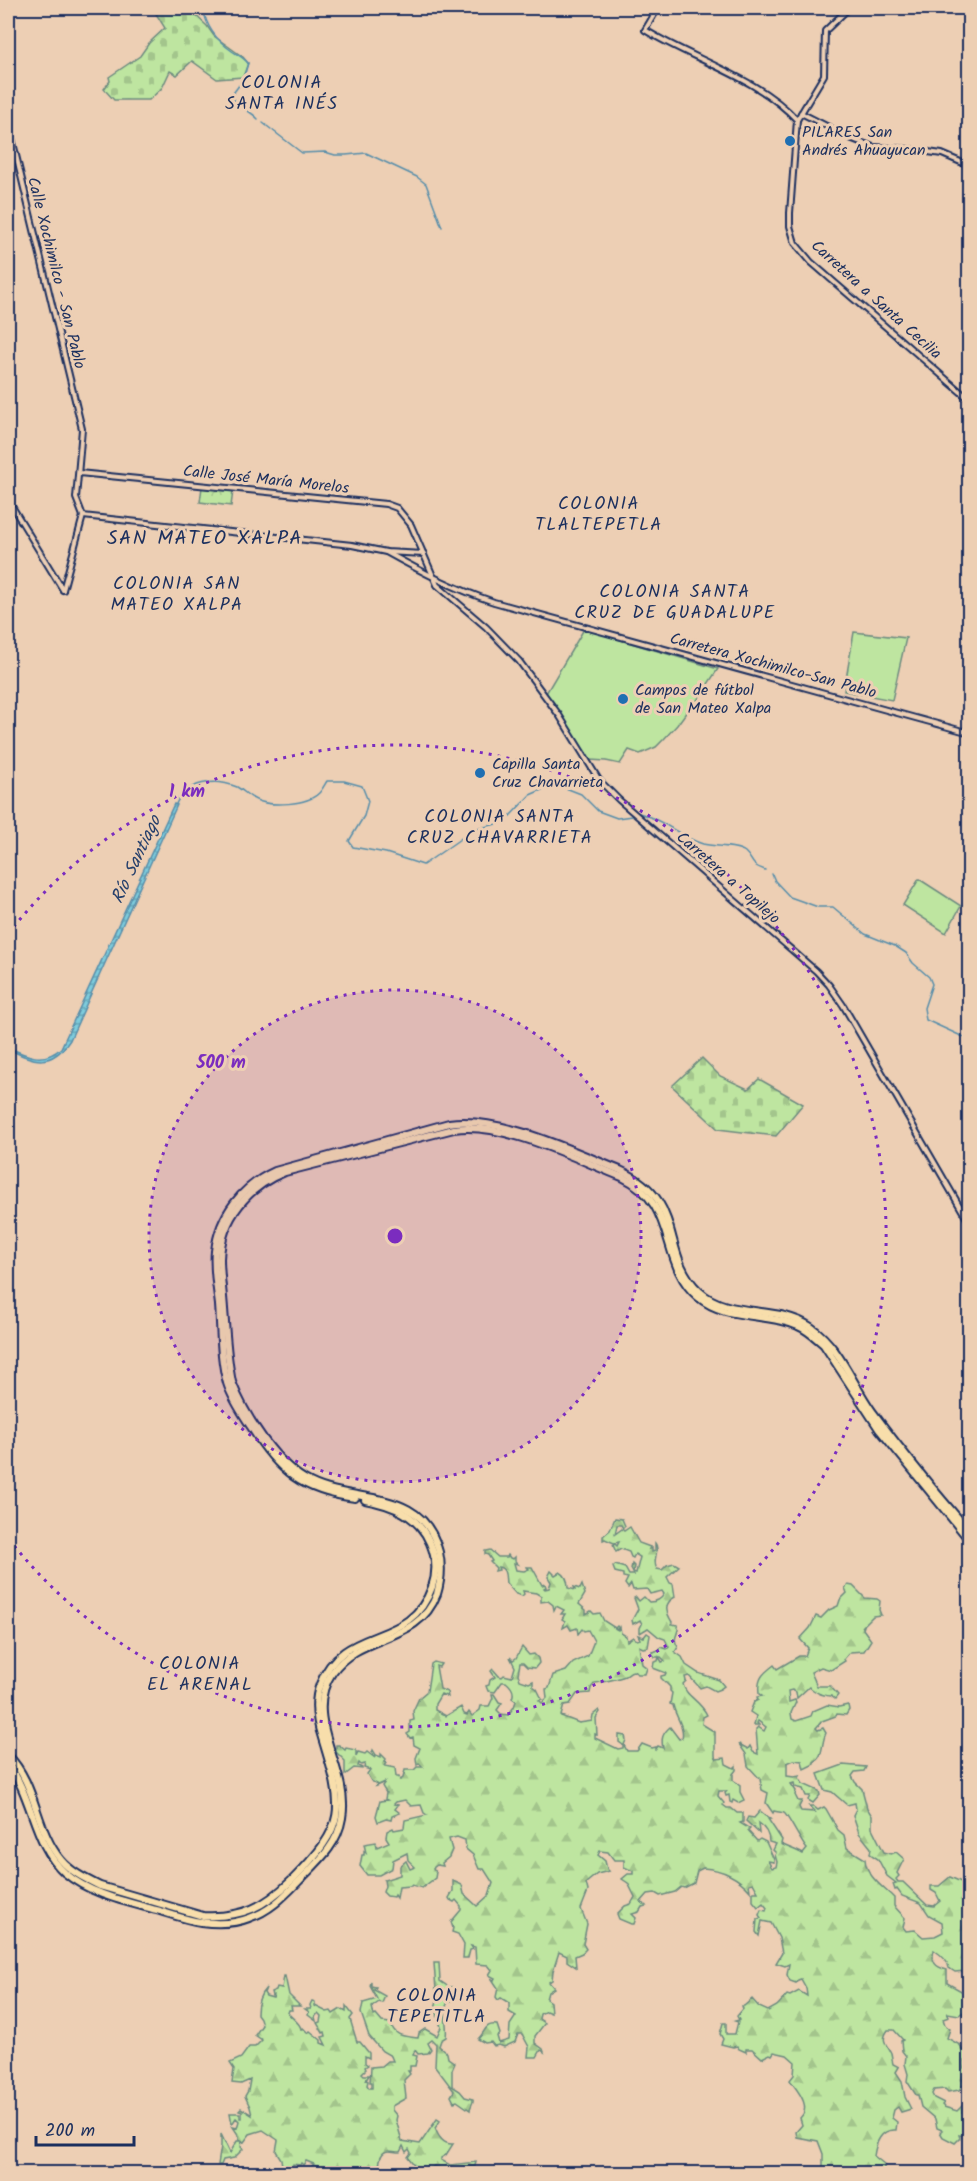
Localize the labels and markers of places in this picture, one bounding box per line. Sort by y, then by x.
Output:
place label: PILARES San Andrés Ahuayucan [802,120,926,163]
marker: PILARES San Andrés Ahuayucan [783,134,797,148]
place label: Campos de fútbol de San Mateo Xalpa [635,678,771,721]
marker: Campos de fútbol de San Mateo Xalpa [616,692,630,706]
place label: Capilla Santa Cruz Chavarrieta [492,752,603,795]
marker: Capilla Santa Cruz Chavarrieta [473,766,487,780]
centre of rings [385,1226,405,1246]

